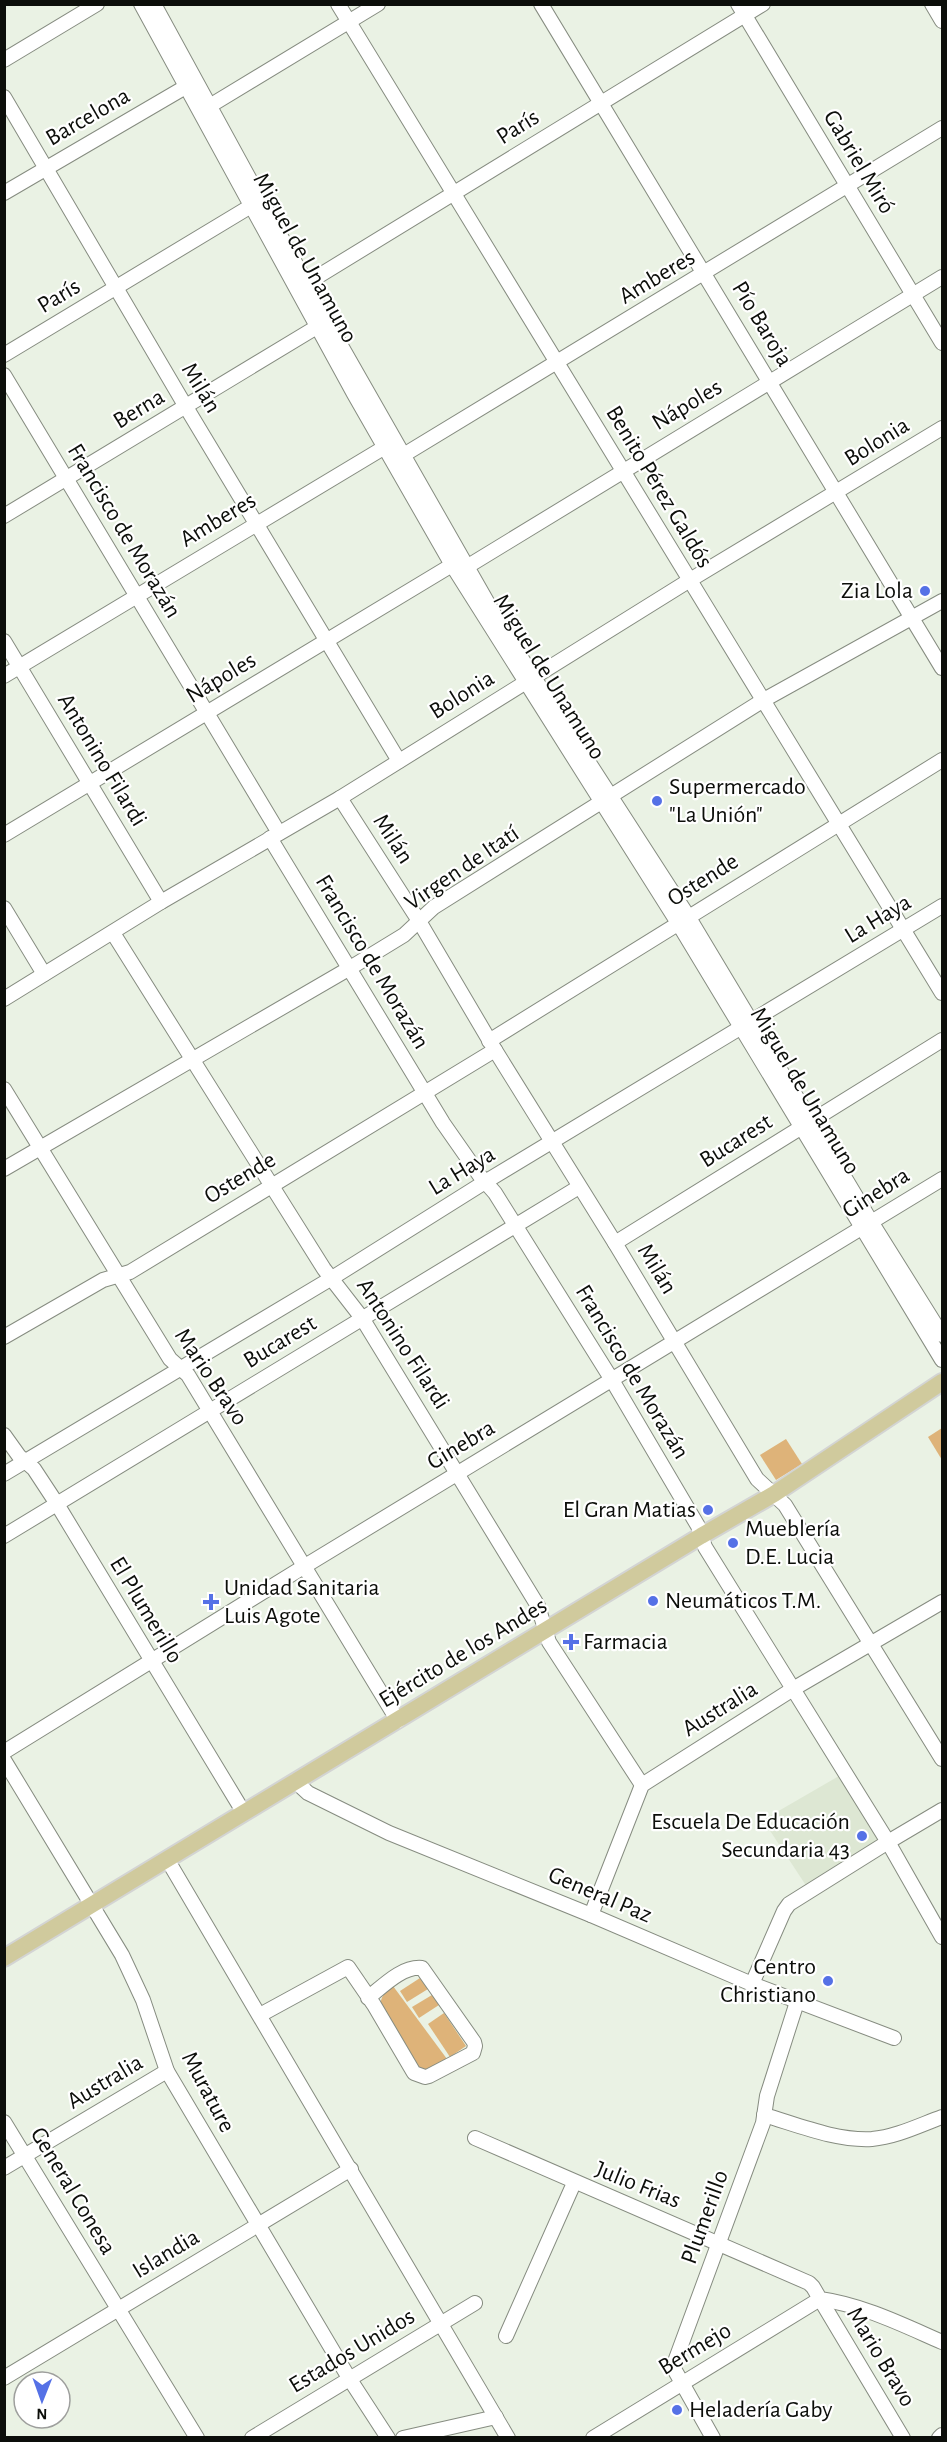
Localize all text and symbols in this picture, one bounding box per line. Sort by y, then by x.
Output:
street label: Barcelona [42,83,134,151]
street label: París [492,105,544,149]
street label: Gabriel Miró [819,106,899,218]
street label: Miguel de Unamuno [248,169,362,347]
street label: Amberes [615,245,699,309]
street label: París [33,274,85,318]
street label: Pío Baroja [727,277,797,371]
street label: Milán [177,359,225,417]
street label: Nápoles [648,375,726,435]
street label: Berna [109,385,169,433]
street label: Benito Pérez Galdós [601,402,717,572]
street label: Bolonia [840,413,914,471]
street label: Francisco de Morazán [63,440,185,622]
street label: Amberes [176,488,260,552]
place label: Zia Lola [841,579,913,603]
marker: Zia Lola [918,584,932,598]
street label: Miguel de Unamuno [488,590,610,764]
street label: Nápoles [182,648,260,708]
street label: Bolonia [425,666,499,724]
street label: Antonino Filardi [53,689,151,831]
place label: Supermercado "La Unión" [669,775,806,827]
marker: Supermercado "La Unión" [650,794,664,808]
street label: Milán [368,810,418,868]
street label: Virgen de Itatí [401,821,524,915]
street label: Ostende [663,849,743,911]
street label: Francisco de Morazán [311,871,433,1053]
street label: La Haya [841,890,915,948]
street label: Miguel de Unamuno [746,1003,864,1179]
street label: Bucarest [696,1109,777,1172]
street label: La Haya [425,1142,499,1200]
street label: Ostende [200,1148,280,1208]
street label: Ginebra [838,1163,914,1223]
street label: Milán [633,1240,681,1298]
street label: Antonino Filardi [352,1274,454,1414]
street label: Francisco de Morazán [571,1281,693,1463]
street label: Bucarest [239,1311,321,1373]
street label: Mario Bravo [170,1324,252,1430]
street label: Ginebra [423,1416,499,1474]
place label: El Gran Matias [563,1498,696,1522]
marker: El Gran Matias [701,1503,715,1517]
place label: Mueblería D.E. Lucia [745,1517,841,1569]
marker: Mueblería D.E. Lucia [726,1536,740,1550]
street label: El Plumerillo [105,1553,187,1667]
place label: Unidad Sanitaria Luis Agote [224,1576,380,1628]
place label: Neumáticos T.M. [665,1589,821,1613]
marker: Unidad Sanitaria Luis Agote [202,1593,220,1611]
street label: Ejército de los Andes [375,1593,551,1713]
marker: Neumáticos T.M. [646,1594,660,1608]
place label: Farmacia [583,1630,668,1654]
marker: Farmacia [564,1635,578,1649]
street label: Australia [678,1677,762,1741]
place label: Escuela De Educación Secundaria 43 [651,1810,850,1862]
marker: Escuela De Educación Secundaria 43 [855,1829,869,1843]
street label: General Paz [545,1863,655,1928]
place label: Centro Christiano [720,1955,816,2007]
marker: Centro Christiano [821,1974,835,1988]
street label: Murature [177,2048,239,2136]
street label: Australia [63,2050,147,2114]
street label: General Conesa [26,2123,120,2259]
street label: Julio Frias [592,2157,684,2213]
street label: Plumerillo [677,2167,733,2267]
street label: Islandia [128,2225,204,2283]
street label: Mario Bravo [842,2303,920,2411]
street label: Estados Unidos [285,2304,419,2398]
street label: Bermejo [655,2318,735,2380]
north arrow [12,2370,72,2430]
place label: Heladería Gaby [689,2398,833,2422]
marker: Heladería Gaby [670,2403,684,2417]
text: N [36,2406,47,2422]

